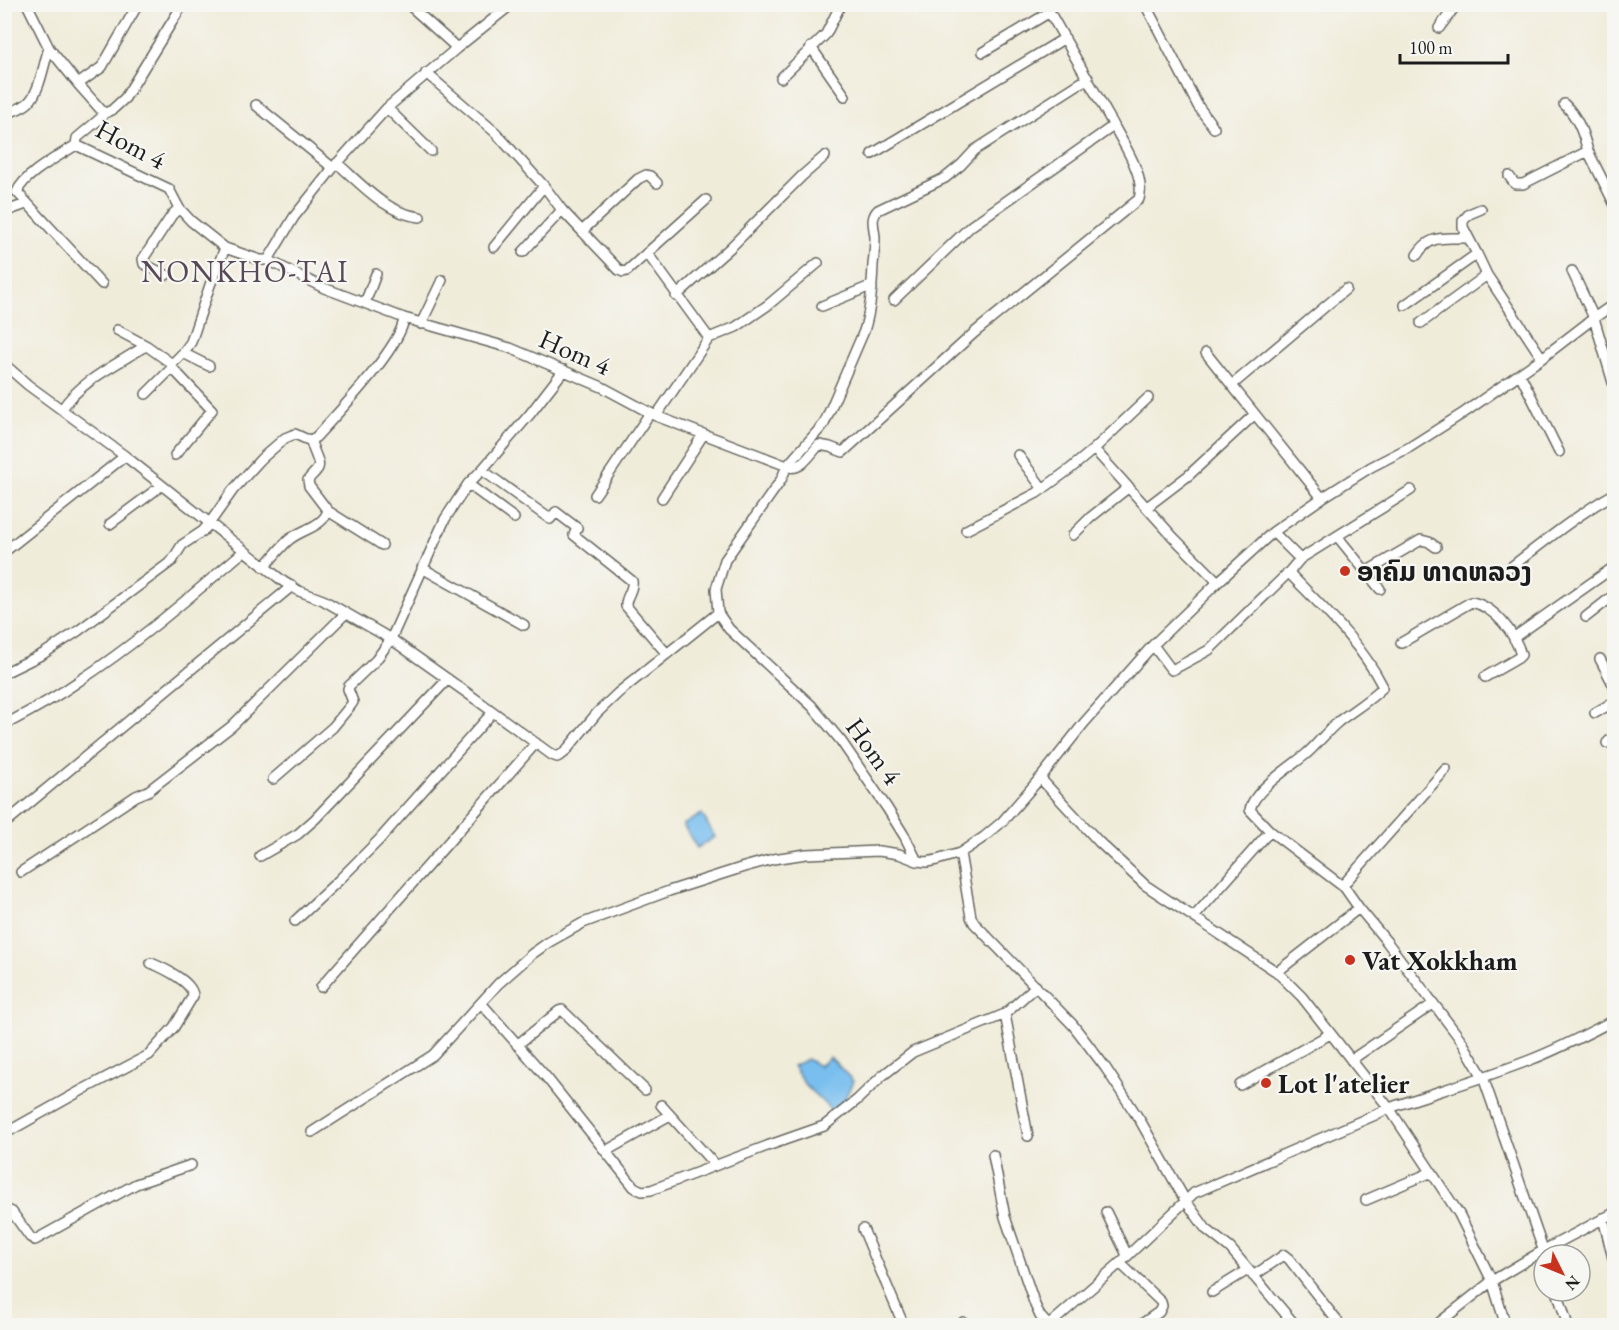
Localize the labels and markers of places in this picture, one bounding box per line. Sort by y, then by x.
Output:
place label: ອາຄົມ ທາດຫລວງ [1357,554,1532,589]
marker: ອາຄົມ ທາດຫລວງ [1338,564,1352,578]
place label: Vat Xokkham [1362,943,1518,978]
marker: Vat Xokkham [1343,953,1357,967]
place label: Lot l'atelier [1278,1066,1410,1101]
marker: Lot l'atelier [1259,1076,1273,1090]

